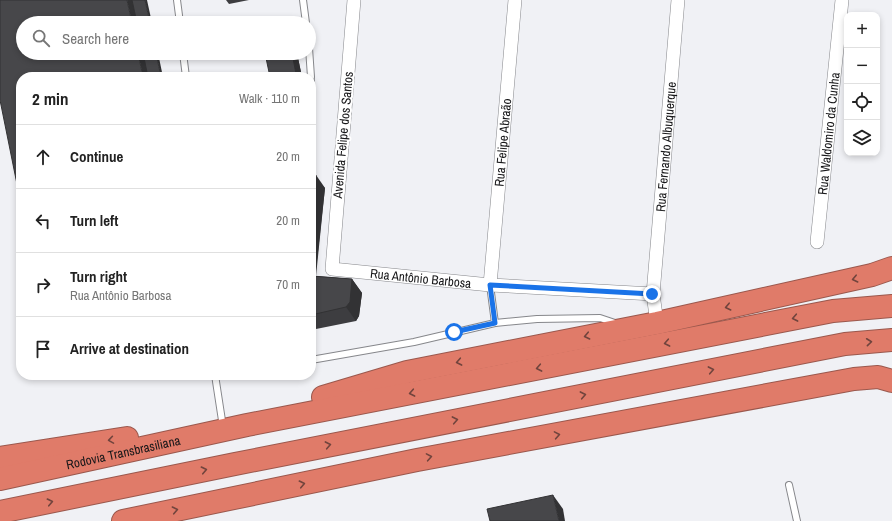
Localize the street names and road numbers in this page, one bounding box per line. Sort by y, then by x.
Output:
street label: Avenida Felipe dos Santos [329,71,357,200]
street label: Rua Waldomiro da Cunha [813,71,843,196]
street label: Rua Fernando Albuquerque [652,81,680,213]
street label: Rua Felipe Abraão [490,98,515,187]
street label: Rua Antônio Barbosa [369,264,472,292]
street label: Rodovia Transbrasiliana [64,431,182,473]

